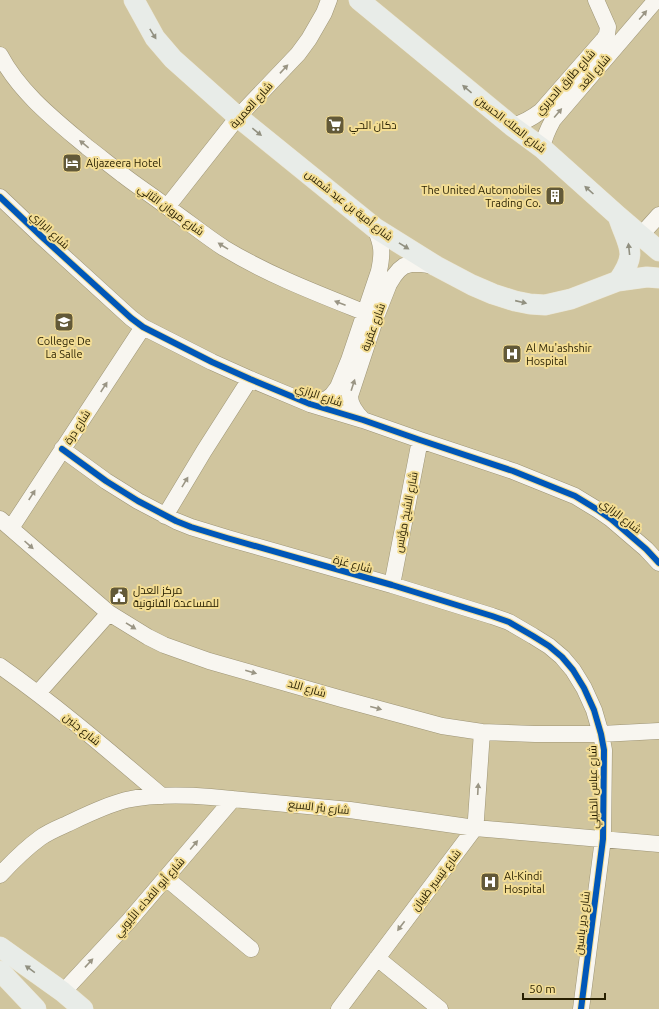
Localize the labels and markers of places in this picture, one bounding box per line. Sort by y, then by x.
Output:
supermarket icon: دكان الحي [324,114,346,136]
place label: دكان الحي [349,119,397,134]
hotel icon: Aljazeera Hotel [61,152,83,174]
place label: Aljazeera Hotel [86,157,161,169]
place label: The United Automobiles Trading Co. [421,184,541,209]
building icon: The United Automobiles Trading Co. [544,185,566,207]
school or university icon: College De La Salle [53,311,75,333]
place label: College De La Salle [37,335,91,360]
place label: Al Mu'ashshir Hospital [526,342,592,367]
hospital icon: Al Mu'ashshir Hospital [501,343,523,365]
place label: مركز العدل للمساعدة القانونية [133,584,219,610]
public building icon: مركز العدل للمساعدة القانونية [108,585,130,607]
place label: Al-Kindi Hospital [504,870,545,895]
hospital icon: Al-Kindi Hospital [479,871,501,893]

